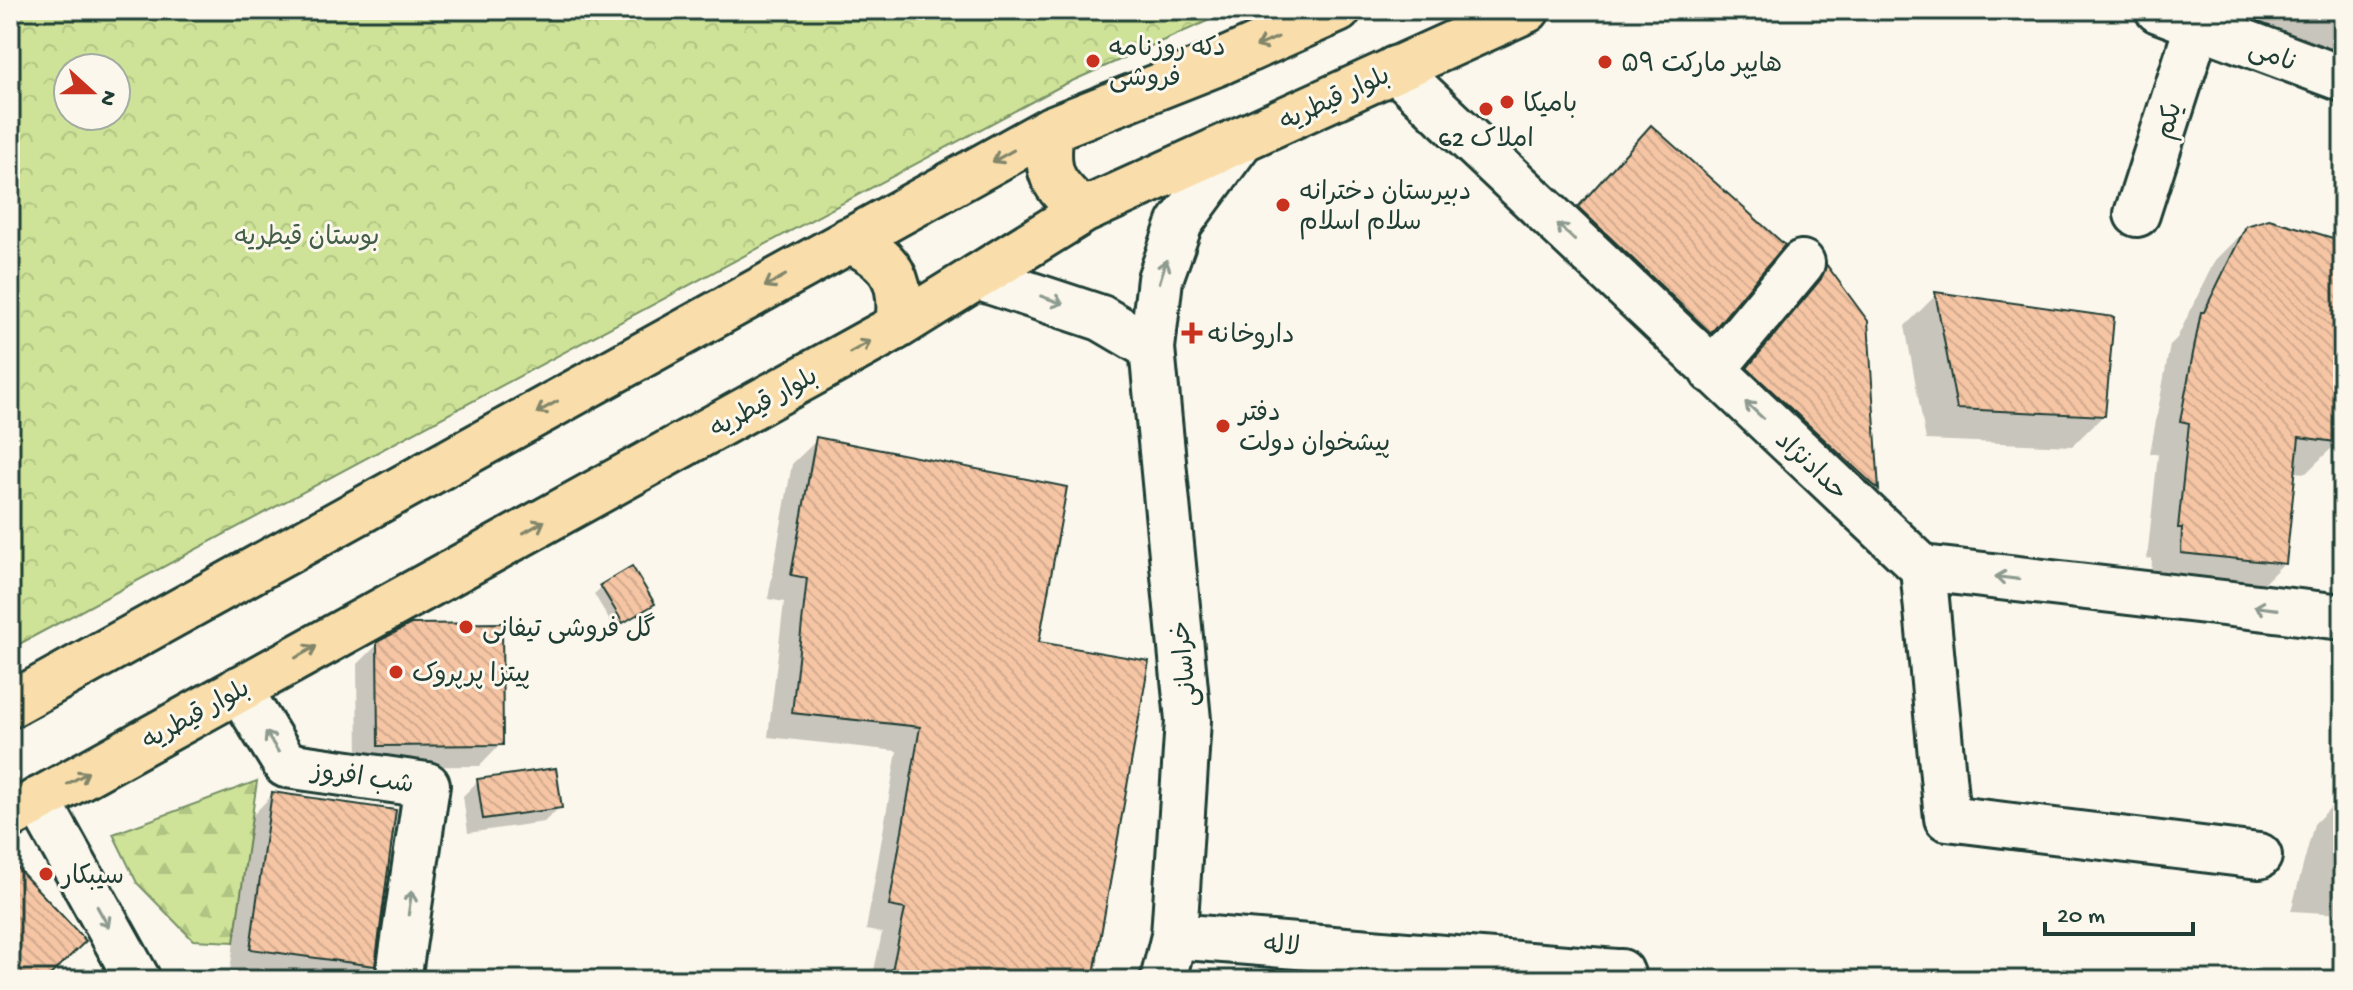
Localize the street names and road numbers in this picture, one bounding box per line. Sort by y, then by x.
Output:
street label: نامی [2244,35,2299,81]
street label: بلوار قیطریه [1276,62,1396,140]
street label: یکم [2151,99,2192,144]
street label: بلوار قیطریه [706,363,824,447]
street label: حدادنژاد [1767,427,1851,508]
street label: خراسانی [1168,619,1207,708]
street label: بلوار قیطریه [138,675,256,759]
street label: شب افروز [307,758,415,803]
street label: لاله [1262,931,1301,966]

